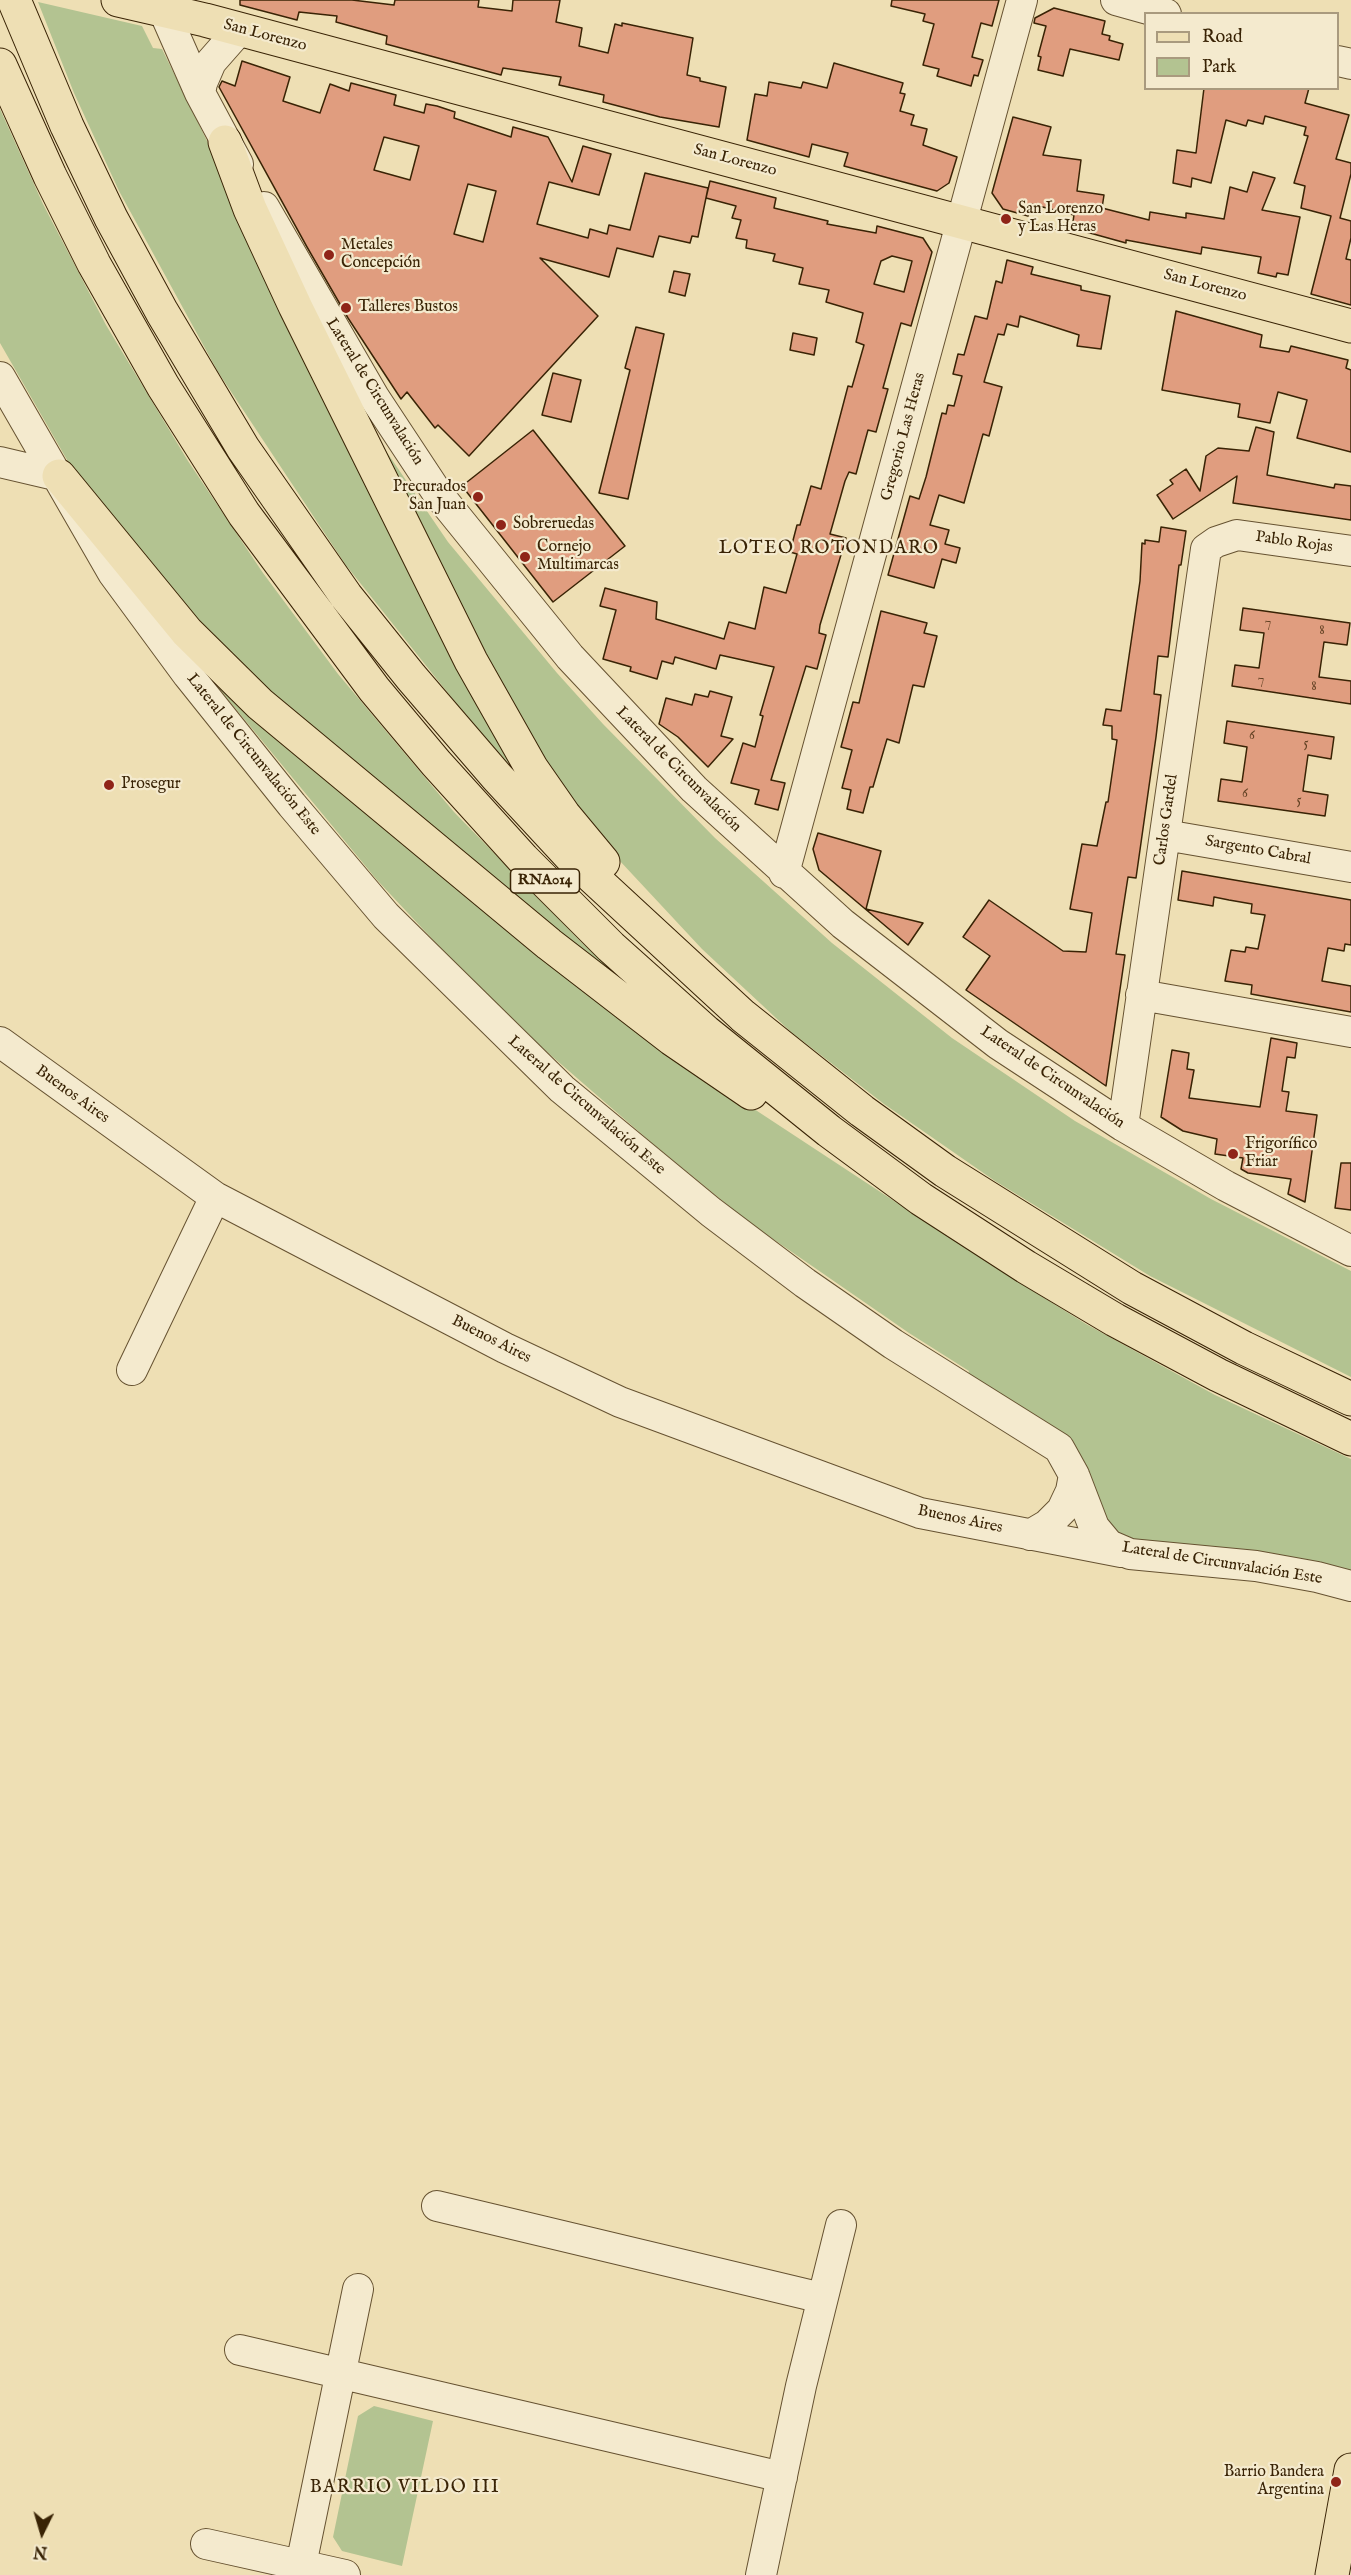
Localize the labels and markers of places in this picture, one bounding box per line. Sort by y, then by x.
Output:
place label: San Lorenzo y Las Heras [1018,200,1103,238]
marker: San Lorenzo y Las Heras [999,212,1013,226]
place label: Metales Concepción [341,236,421,274]
marker: Metales Concepción [322,248,336,262]
place label: Talleres Bustos [358,298,458,318]
marker: Talleres Bustos [339,301,353,315]
place label: Precurados San Juan [393,478,466,516]
marker: Precurados San Juan [471,490,485,504]
place label: Sobreruedas [513,515,594,535]
marker: Sobreruedas [494,518,508,532]
place label: Cornejo Multimarcas [537,538,619,576]
marker: Cornejo Multimarcas [518,550,532,564]
place label: Prosegur [121,775,181,795]
marker: Prosegur [102,778,116,792]
place label: Frigorífico Friar [1245,1135,1317,1173]
marker: Frigorífico Friar [1226,1147,1240,1161]
place label: Barrio Bandera Argentina [1224,2463,1324,2501]
marker: Barrio Bandera Argentina [1329,2475,1343,2489]

